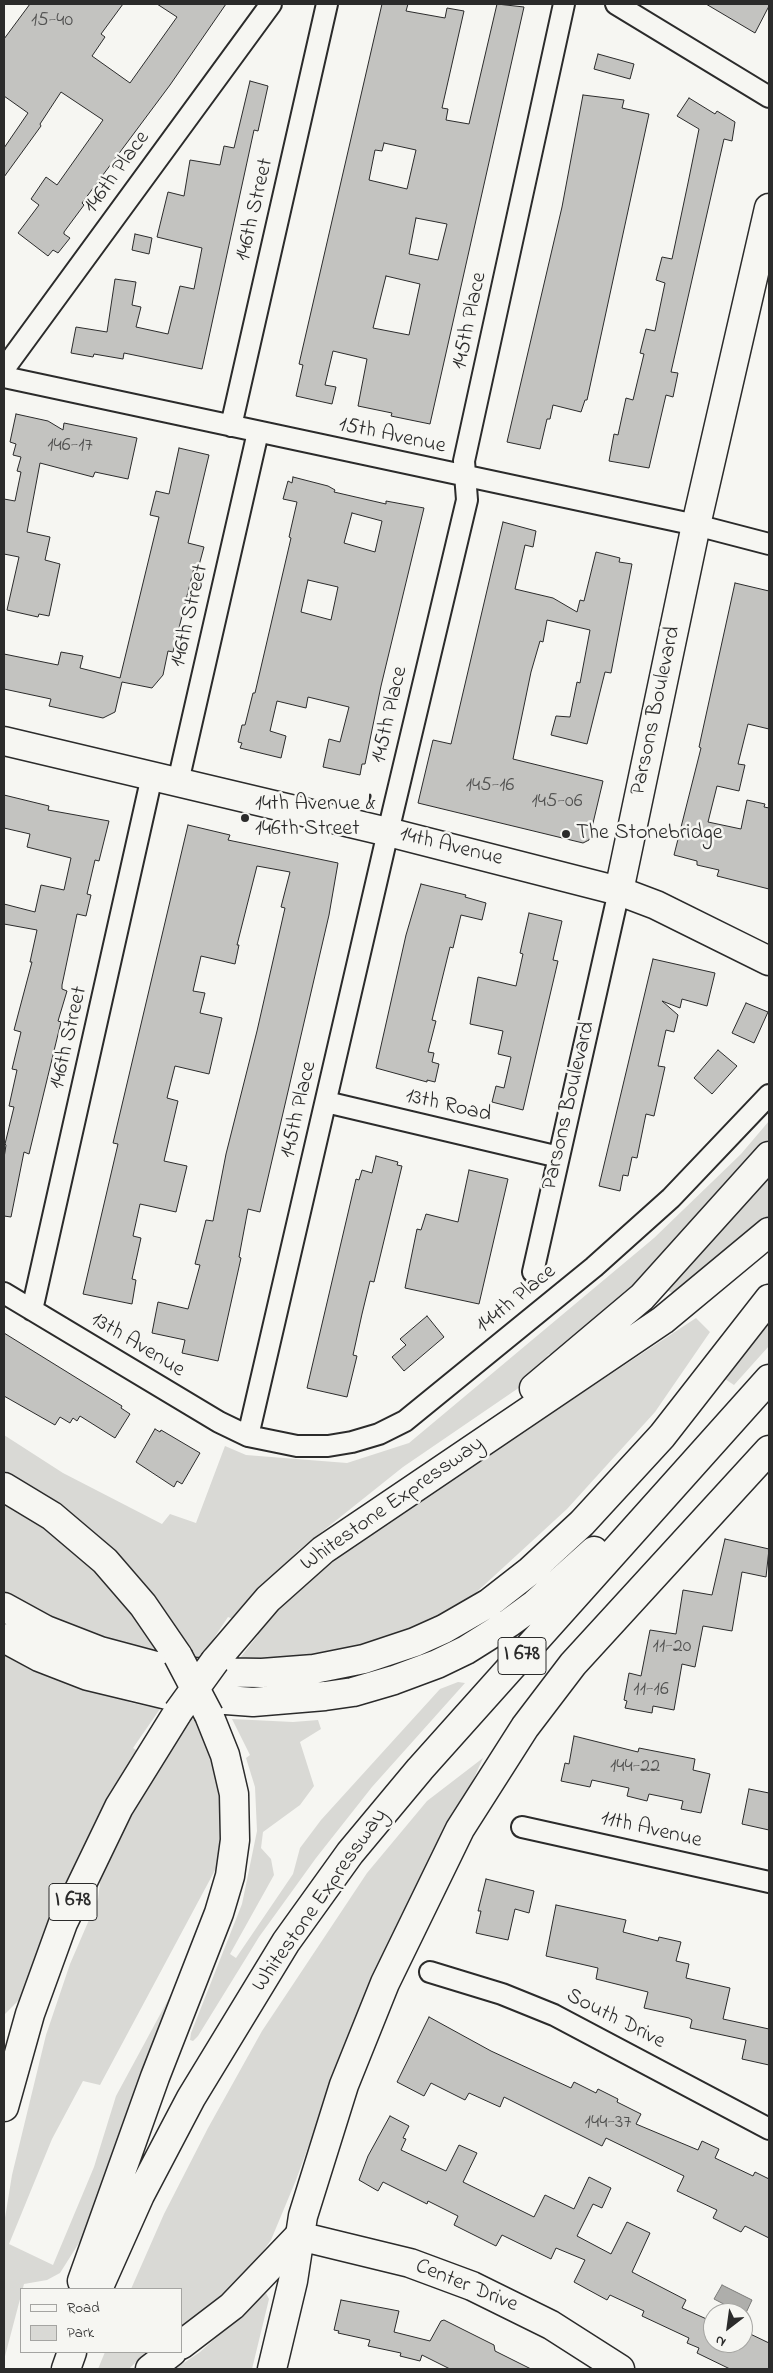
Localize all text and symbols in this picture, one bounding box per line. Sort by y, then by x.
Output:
house number: 15-40 [31,10,73,34]
street label: 146th Place [79,127,157,219]
street label: 146th Street [231,156,281,264]
street label: 145th Place [448,270,494,372]
street label: 15th Avenue [336,413,448,461]
house number: 146-17 [47,435,93,459]
street label: 146th Street [166,562,216,670]
street label: Parsons Boulevard [626,624,688,798]
street label: 145th Place [367,664,415,766]
house number: 145-16 [466,775,514,799]
house number: 145-06 [532,791,582,815]
place label: 14th Avenue & 146th Street [255,792,376,844]
marker: 14th Avenue & 146th Street [239,812,251,824]
place label: The Stonebridge [576,821,723,847]
street label: 14th Avenue [397,822,505,874]
marker: The Stonebridge [560,828,572,840]
street label: 146th Street [45,984,95,1092]
street label: Parsons Boulevard [538,1019,602,1193]
street label: 145th Place [276,1059,324,1161]
street label: 13th Road [403,1084,493,1130]
street label: 144th Place [472,1260,562,1340]
street label: 13th Avenue [85,1308,189,1384]
street label: Whitestone Expressway [296,1432,490,1578]
house number: 11-20 [653,1636,691,1660]
road number: I 678 [498,1638,546,1674]
house number: 11-16 [633,1679,669,1703]
house number: 144-22 [610,1756,660,1780]
street label: Whitestone Expressway [248,1804,394,1998]
street label: 11th Avenue [598,1807,704,1855]
road number: I 678 [49,1884,97,1920]
street label: South Drive [561,1984,669,2056]
house number: 144-37 [585,2112,631,2136]
street label: Center Drive [411,2254,521,2320]
legend [20,2288,182,2353]
text: Road [67,2297,100,2319]
north arrow [703,2303,753,2353]
text: Park [67,2322,94,2344]
text: N [711,2329,730,2352]

